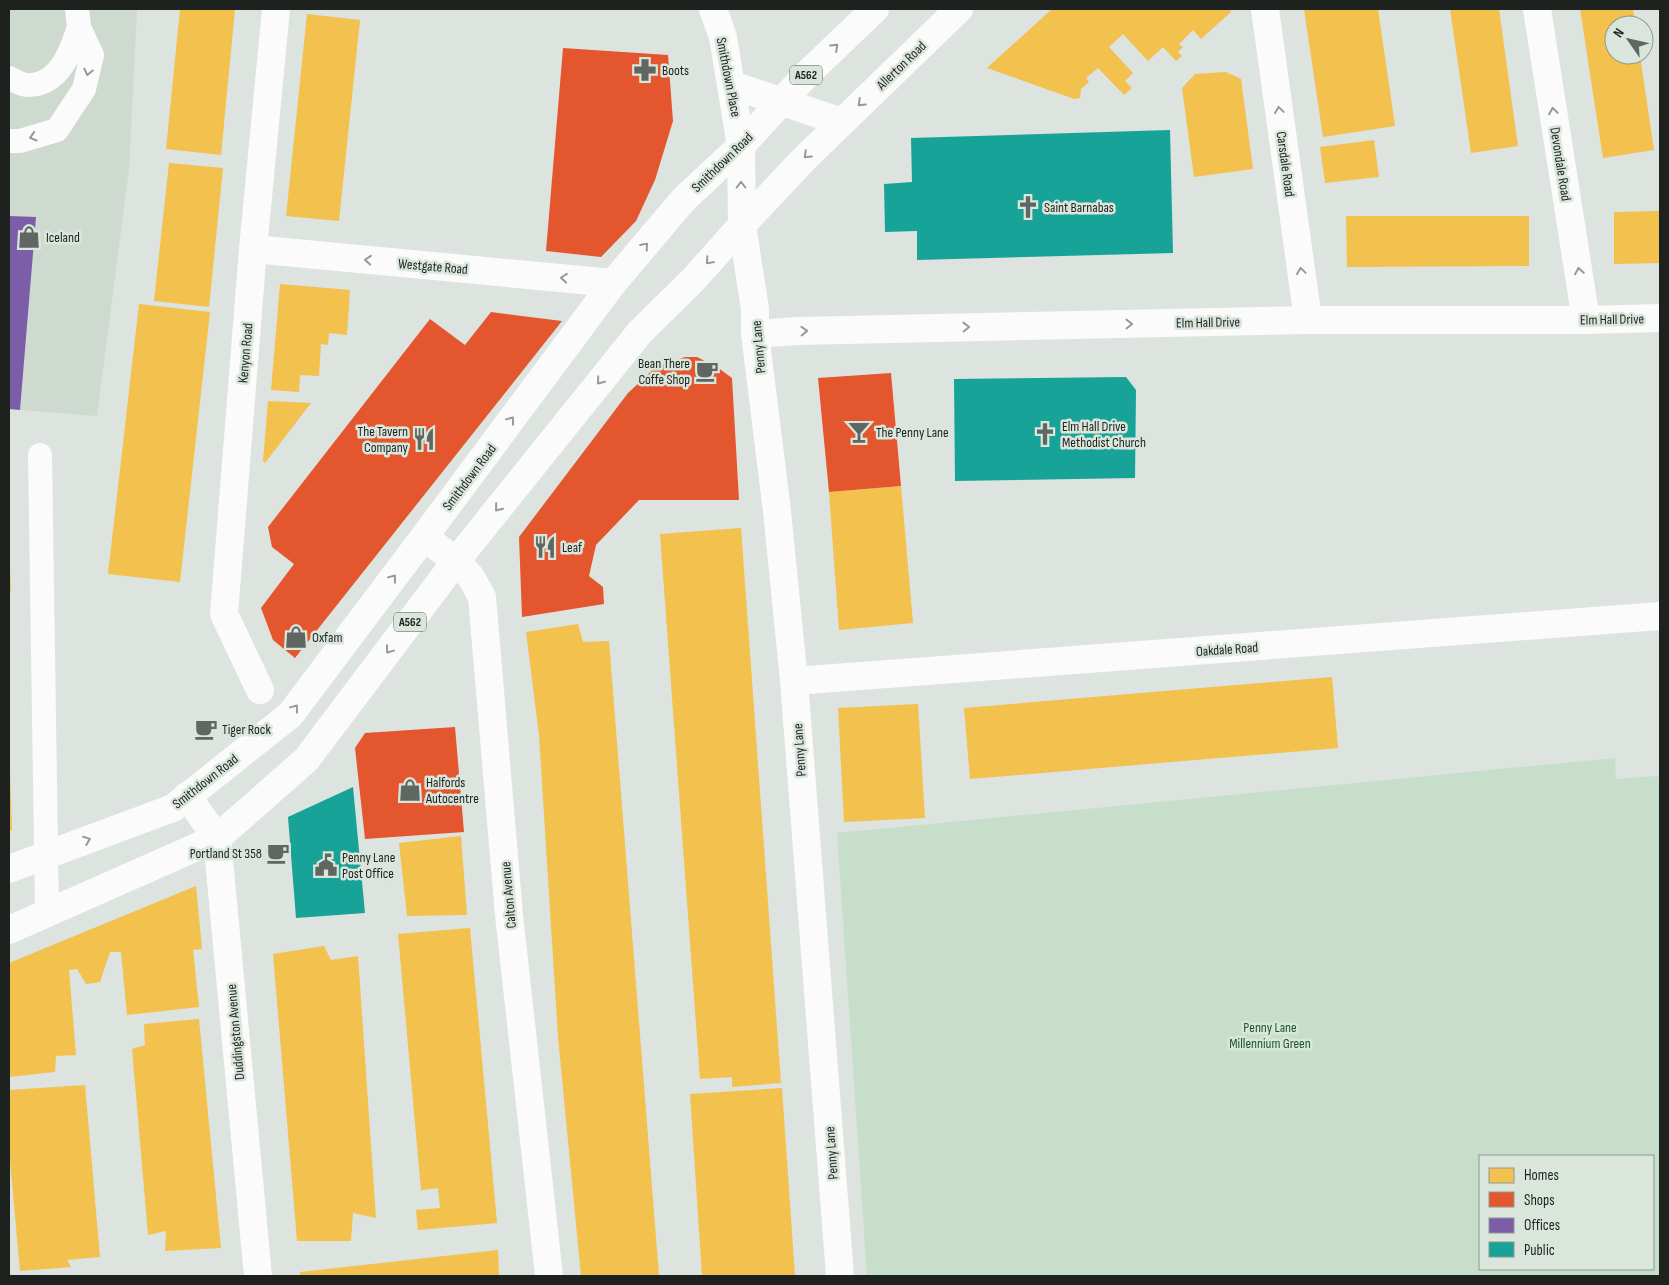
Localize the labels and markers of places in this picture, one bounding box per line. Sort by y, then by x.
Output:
pharmacy icon: Boots [632,57,658,83]
place label: Boots [662,62,689,79]
church icon: Saint Barnabas [1015,194,1041,220]
place label: Saint Barnabas [1044,199,1114,216]
shop icon: Iceland [16,224,42,250]
place label: Iceland [46,229,80,246]
place label: Bean There Coffe Shop [638,355,690,388]
cafe icon: Bean There Coffe Shop [694,358,720,384]
place label: Elm Hall Drive Methodist Church [1062,418,1146,451]
bar icon: The Penny Lane [846,419,872,445]
church icon: Elm Hall Drive Methodist Church [1032,421,1058,447]
place label: The Tavern Company [358,423,409,456]
place label: The Penny Lane [876,424,949,441]
restaurant icon: The Tavern Company [411,426,437,452]
restaurant icon: Leaf [532,534,558,560]
place label: Leaf [562,539,583,556]
shop icon: Oxfam [283,624,309,650]
place label: Oxfam [312,629,342,646]
cafe icon: Tiger Rock [193,716,219,742]
place label: Tiger Rock [222,721,271,738]
place label: Halfords Autocentre [425,774,479,807]
shop icon: Halfords Autocentre [397,777,423,803]
cafe icon: Portland St 358 [265,840,291,866]
place label: Portland St 358 [190,845,262,862]
place label: Penny Lane Post Office [342,849,395,882]
public building icon: Penny Lane Post Office [313,852,339,878]

